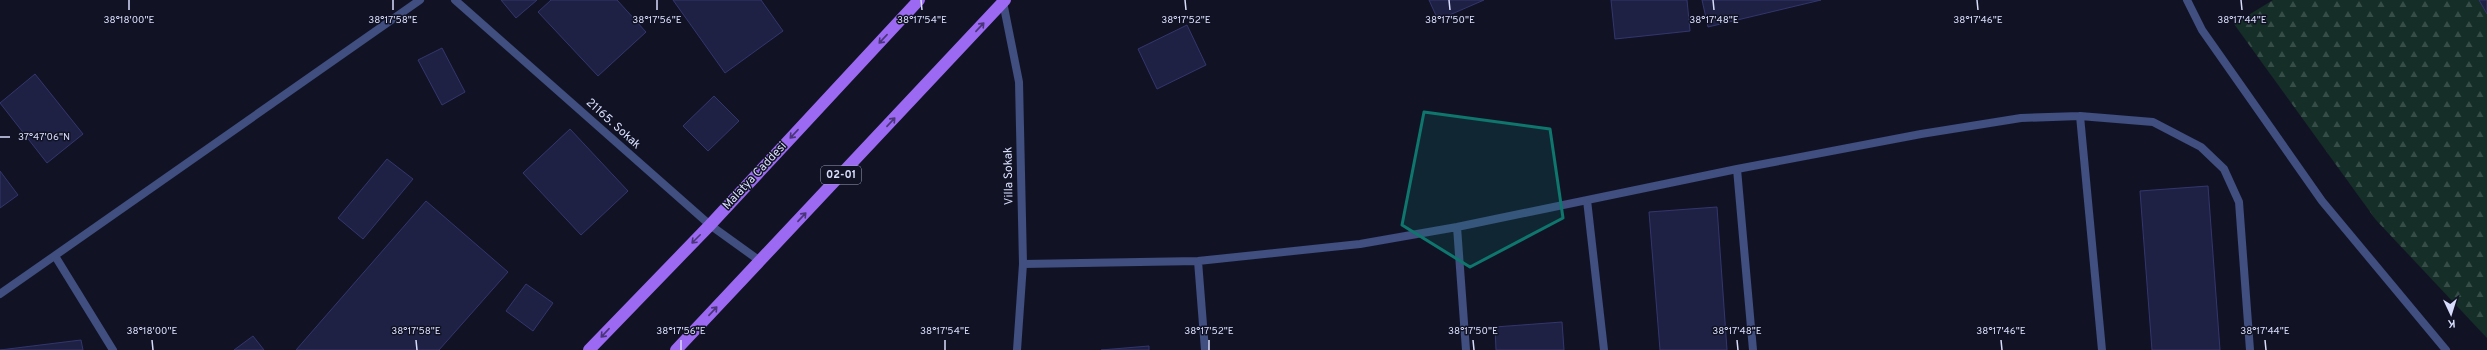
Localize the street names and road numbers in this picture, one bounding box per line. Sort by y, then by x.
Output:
street label: 21165. Sokak [582,95,644,153]
street label: Malatya Caddesi [719,139,791,213]
street label: Villa Sokak [1000,147,1018,205]
road number: 02-01 [821,166,861,184]

